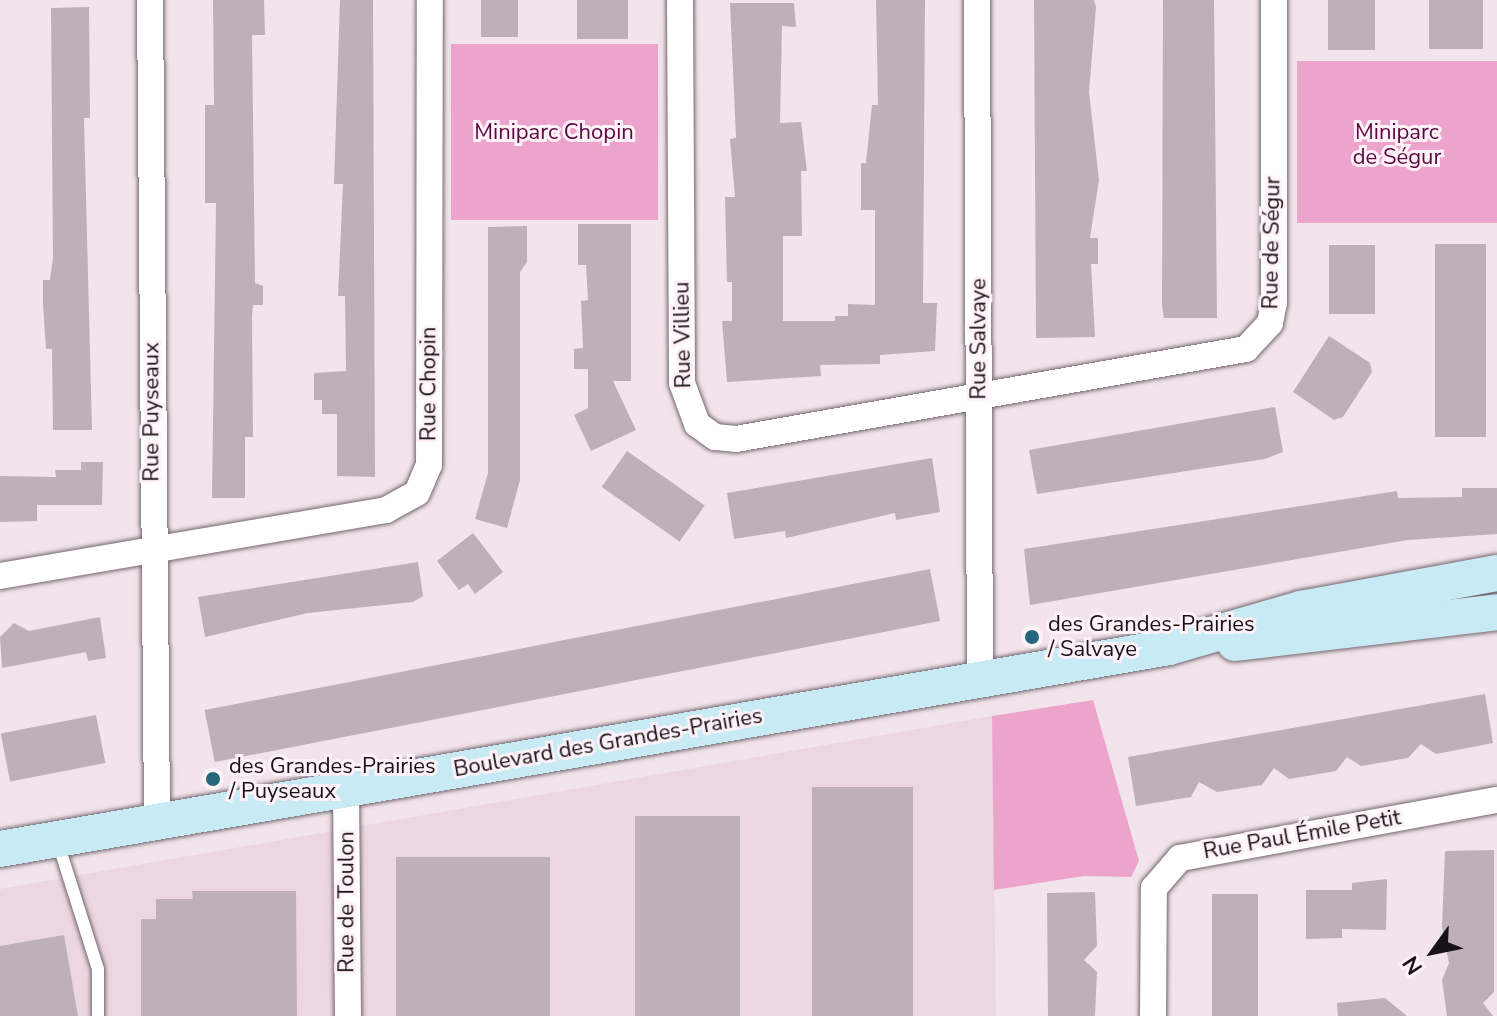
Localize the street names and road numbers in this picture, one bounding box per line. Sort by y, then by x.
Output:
street label: Rue de Ségur [1258,176,1286,310]
street label: Rue Salvaye [966,278,992,400]
street label: Rue Villieu [669,281,697,389]
street label: Rue Chopin [416,327,442,441]
street label: Rue Puyseaux [139,342,165,482]
street label: Boulevard des Grandes-Prairies [452,703,764,783]
street label: Rue Paul Émile Petit [1201,805,1403,865]
street label: Rue de Toulon [334,831,360,973]

